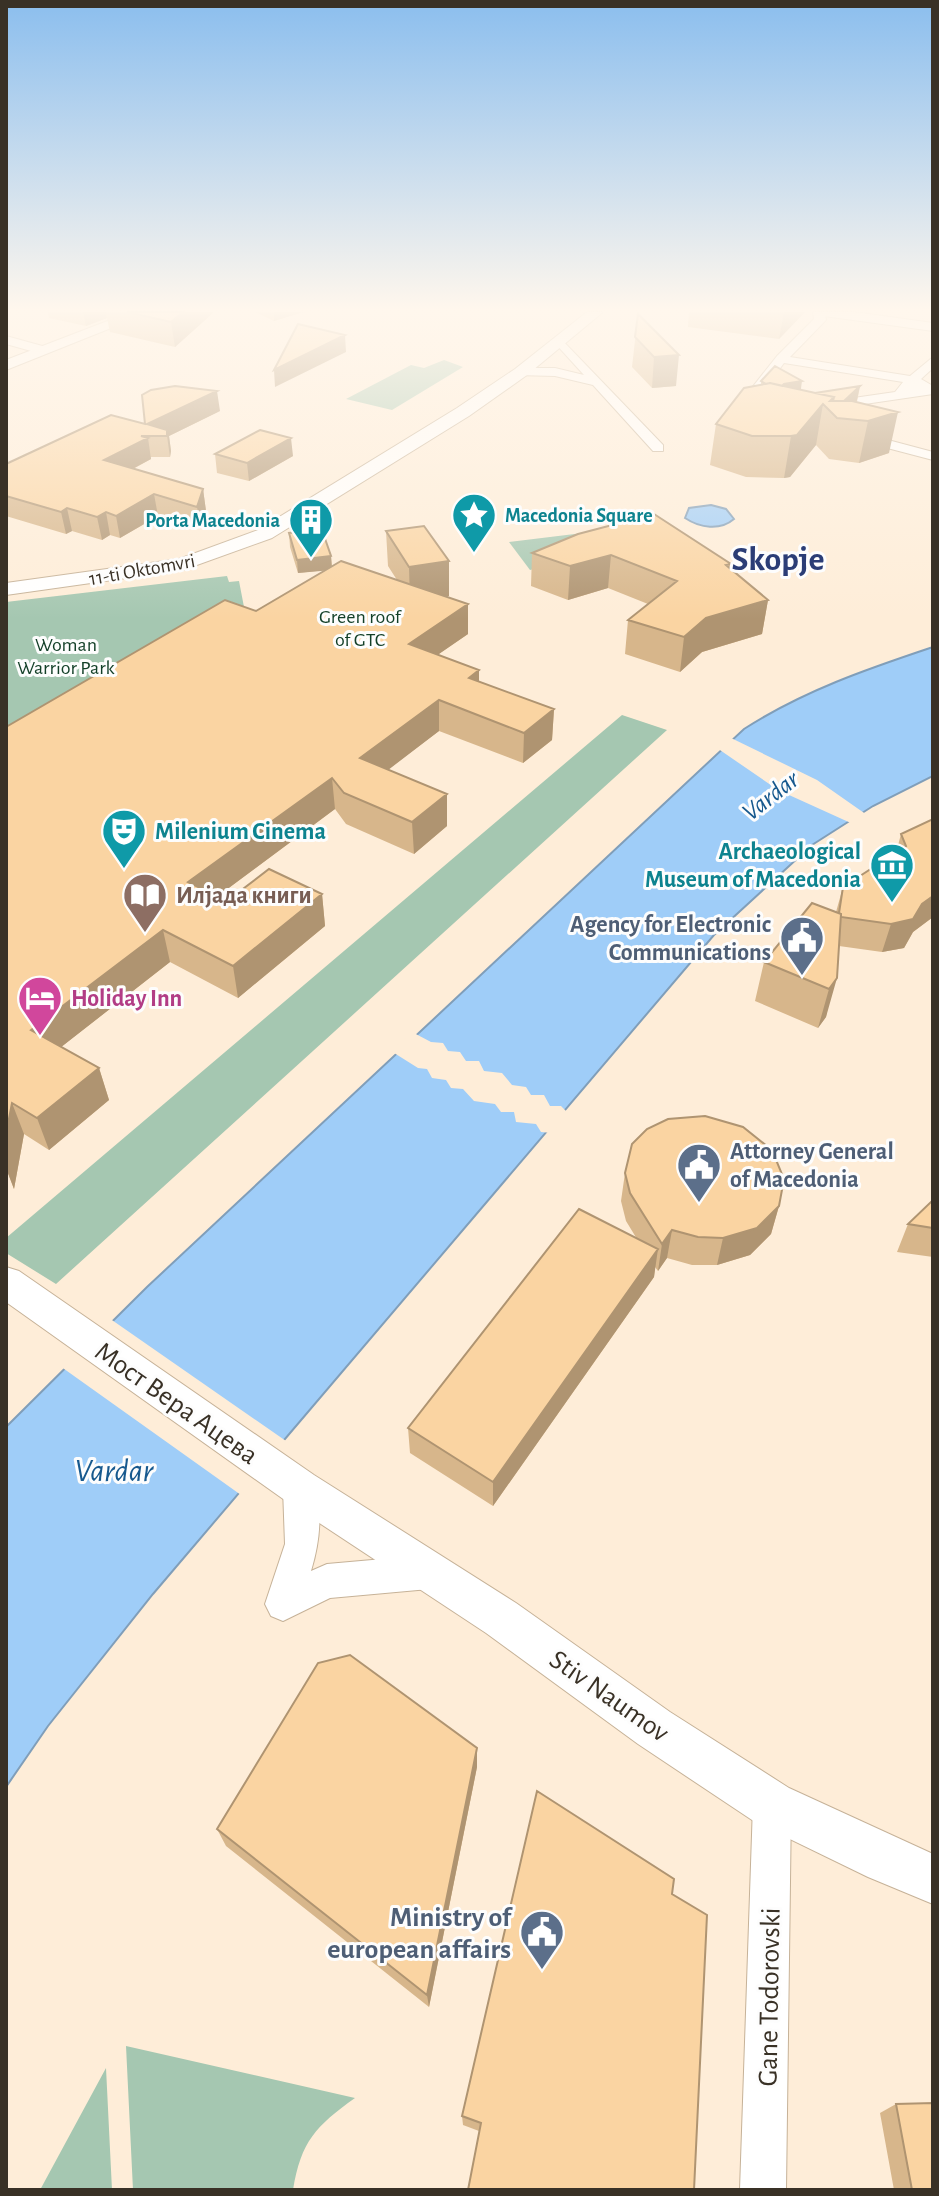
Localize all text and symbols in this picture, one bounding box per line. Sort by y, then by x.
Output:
place icon: Macedonia Square [450,491,498,554]
building icon: Porta Macedonia [287,496,335,559]
place label: Macedonia Square [505,506,653,526]
place label: Porta Macedonia [145,511,280,531]
district label: Skopje [731,543,825,577]
street label: 11-ti Oktomvri [88,551,197,589]
park label: Green roof of GTC [319,607,402,650]
park label: Woman Warrior Park [17,635,115,678]
water label: Vardar [738,765,805,826]
theatre icon: Milenium Cinema [100,807,148,870]
place label: Milenium Cinema [155,820,326,844]
place label: Archaeological Museum of Macedonia [645,840,861,892]
museum icon: Archaeological Museum of Macedonia [868,841,916,904]
library icon: Илјада книги [121,871,169,934]
place label: Илјада книги [176,884,312,908]
place label: Agency for Electronic Communications [570,913,771,965]
public building icon: Agency for Electronic Communications [778,914,826,977]
hotel icon: Holiday Inn [16,974,64,1037]
place label: Holiday Inn [71,987,182,1011]
place label: Attorney General of Macedonia [730,1140,894,1192]
public building icon: Attorney General of Macedonia [675,1141,723,1204]
street label: Мост Вера Ацева [89,1337,263,1470]
water label: Vardar [75,1455,155,1487]
street label: Stiv Naumov [544,1645,674,1748]
place label: Ministry of european affairs [327,1904,513,1964]
street label: Gane Todorovski [754,1907,786,2087]
public building icon: Ministry of european affairs [518,1908,566,1971]

